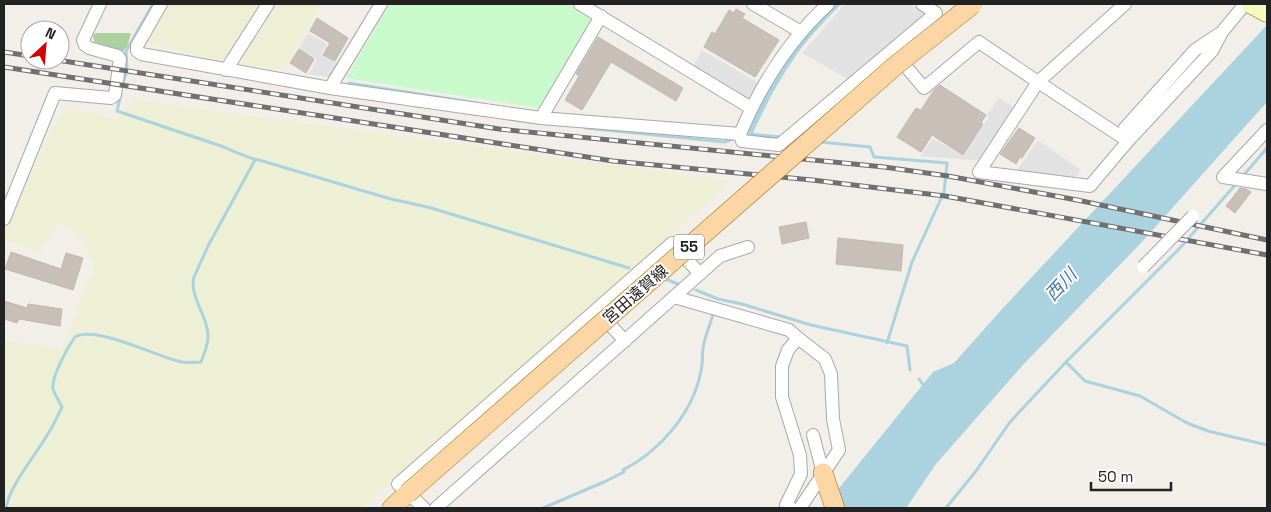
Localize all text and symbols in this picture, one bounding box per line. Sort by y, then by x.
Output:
north arrow [20,20,70,70]
text: N [43,23,59,43]
road number: 55 [674,234,704,260]
street label: 宮田遠賀線 [598,260,672,329]
water label: 西川 [1040,262,1083,306]
scale bar [1091,460,1171,492]
text: 50 m [1098,467,1133,486]

